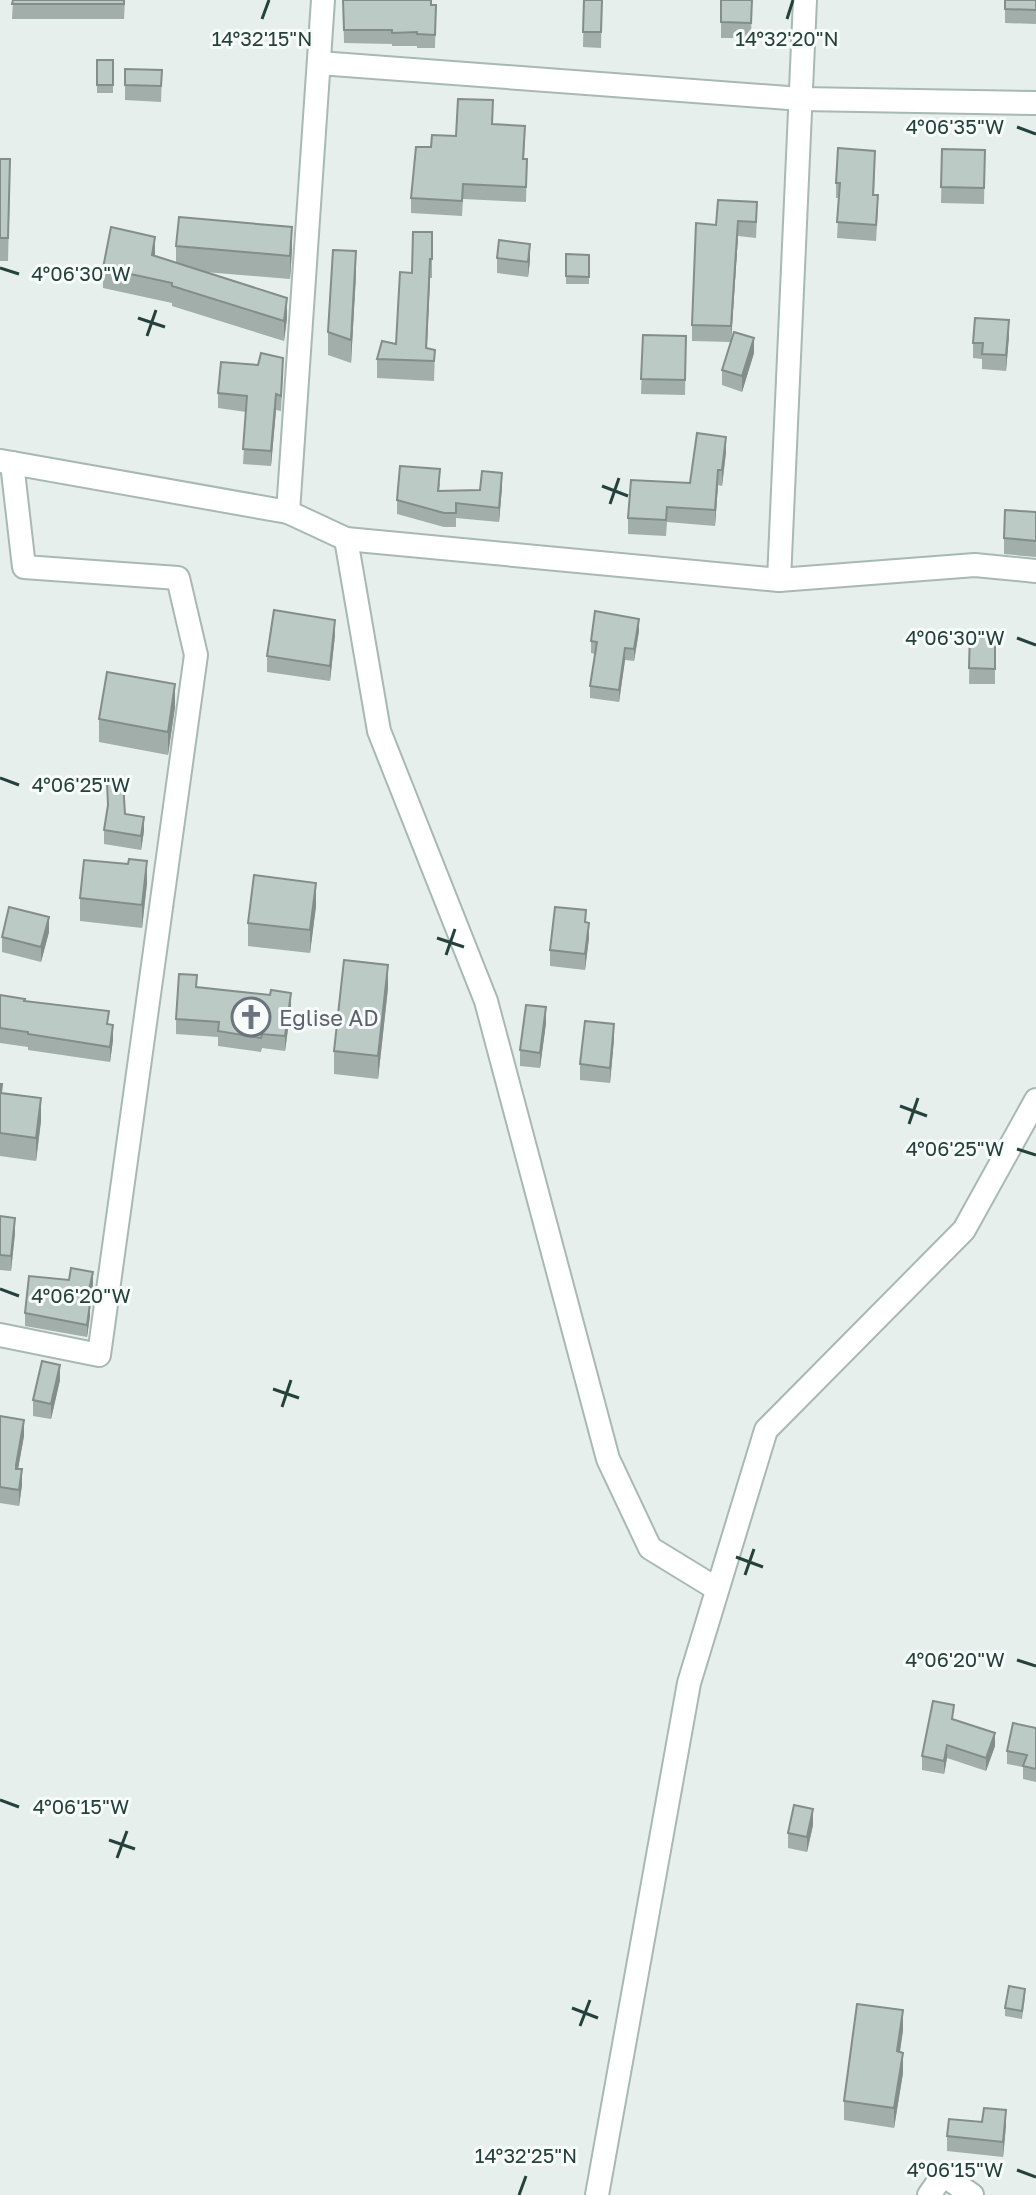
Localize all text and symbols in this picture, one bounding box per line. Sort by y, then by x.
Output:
text: 14°32'15"N [212,26,312,50]
text: 14°32'20"N [735,26,839,50]
text: 4°06'35"W [906,114,1004,138]
text: 4°06'30"W [31,261,131,285]
text: 4°06'30"W [905,625,1005,649]
text: 4°06'25"W [32,772,130,796]
church icon: Eglise AD [230,996,272,1038]
place label: Eglise AD [279,1004,379,1031]
text: 4°06'25"W [906,1136,1004,1160]
text: 4°06'20"W [31,1283,131,1307]
text: 4°06'20"W [905,1647,1005,1671]
text: 4°06'15"W [33,1794,129,1818]
text: 14°32'25"N [475,2143,577,2167]
text: 4°06'15"W [907,2157,1003,2181]

